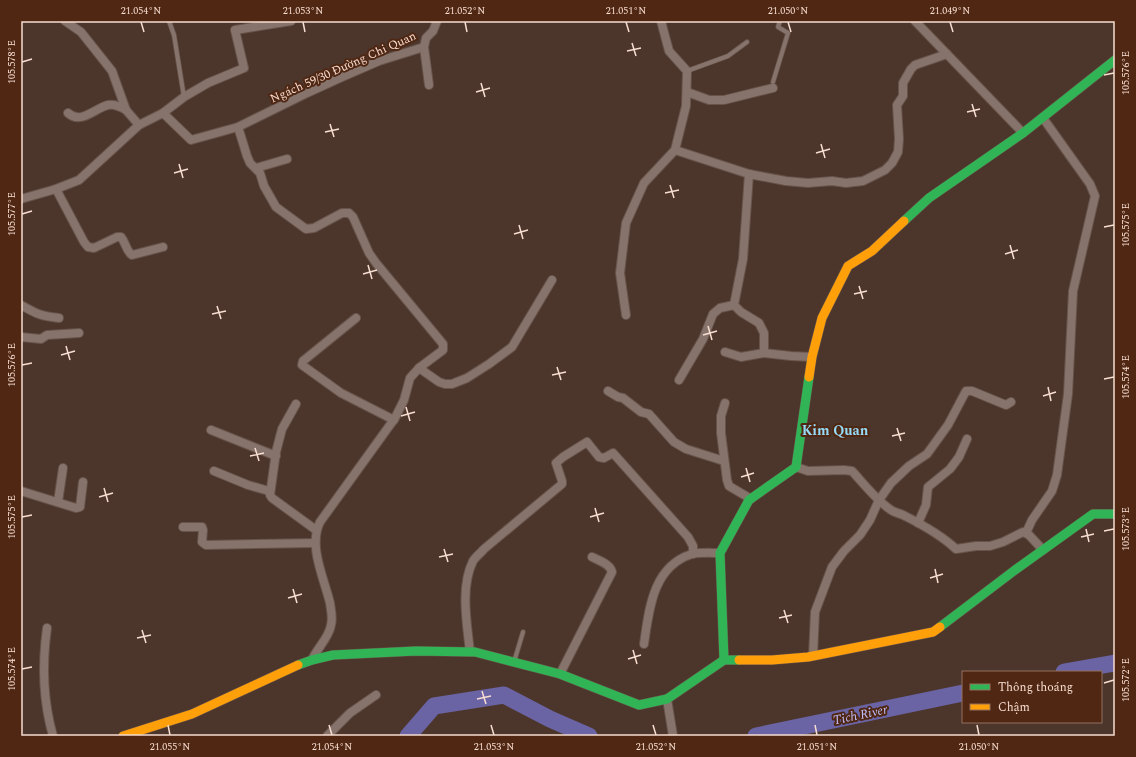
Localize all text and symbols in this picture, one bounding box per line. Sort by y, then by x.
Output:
text: 21.054°N [121,3,161,19]
text: 21.053°N [283,3,323,19]
text: 21.052°N [445,3,485,19]
text: 21.051°N [606,3,646,19]
text: 21.050°N [768,3,808,19]
text: 21.049°N [930,3,970,19]
street label: Ngách 59/30 Đường Chi Quan [267,27,419,108]
text: 105.578°E [4,40,20,84]
text: 105.576°E [1118,51,1134,95]
text: 105.577°E [4,192,20,236]
text: 105.575°E [1118,203,1134,247]
text: 105.576°E [4,343,20,387]
text: 105.574°E [1118,355,1134,399]
district label: Kim Quan [802,420,869,441]
text: 105.575°E [4,495,20,539]
text: 105.573°E [1118,507,1134,551]
text: 105.574°E [4,647,20,691]
text: 105.572°E [1118,658,1134,702]
legend [962,671,1102,723]
text: Thông thoáng [998,678,1073,697]
text: Chậm [998,698,1030,717]
water label: Tich River [831,699,890,730]
text: 21.055°N [150,739,190,755]
text: 21.054°N [312,739,352,755]
text: 21.053°N [474,739,514,755]
text: 21.052°N [636,739,676,755]
text: 21.051°N [797,739,837,755]
text: 21.050°N [959,739,999,755]

